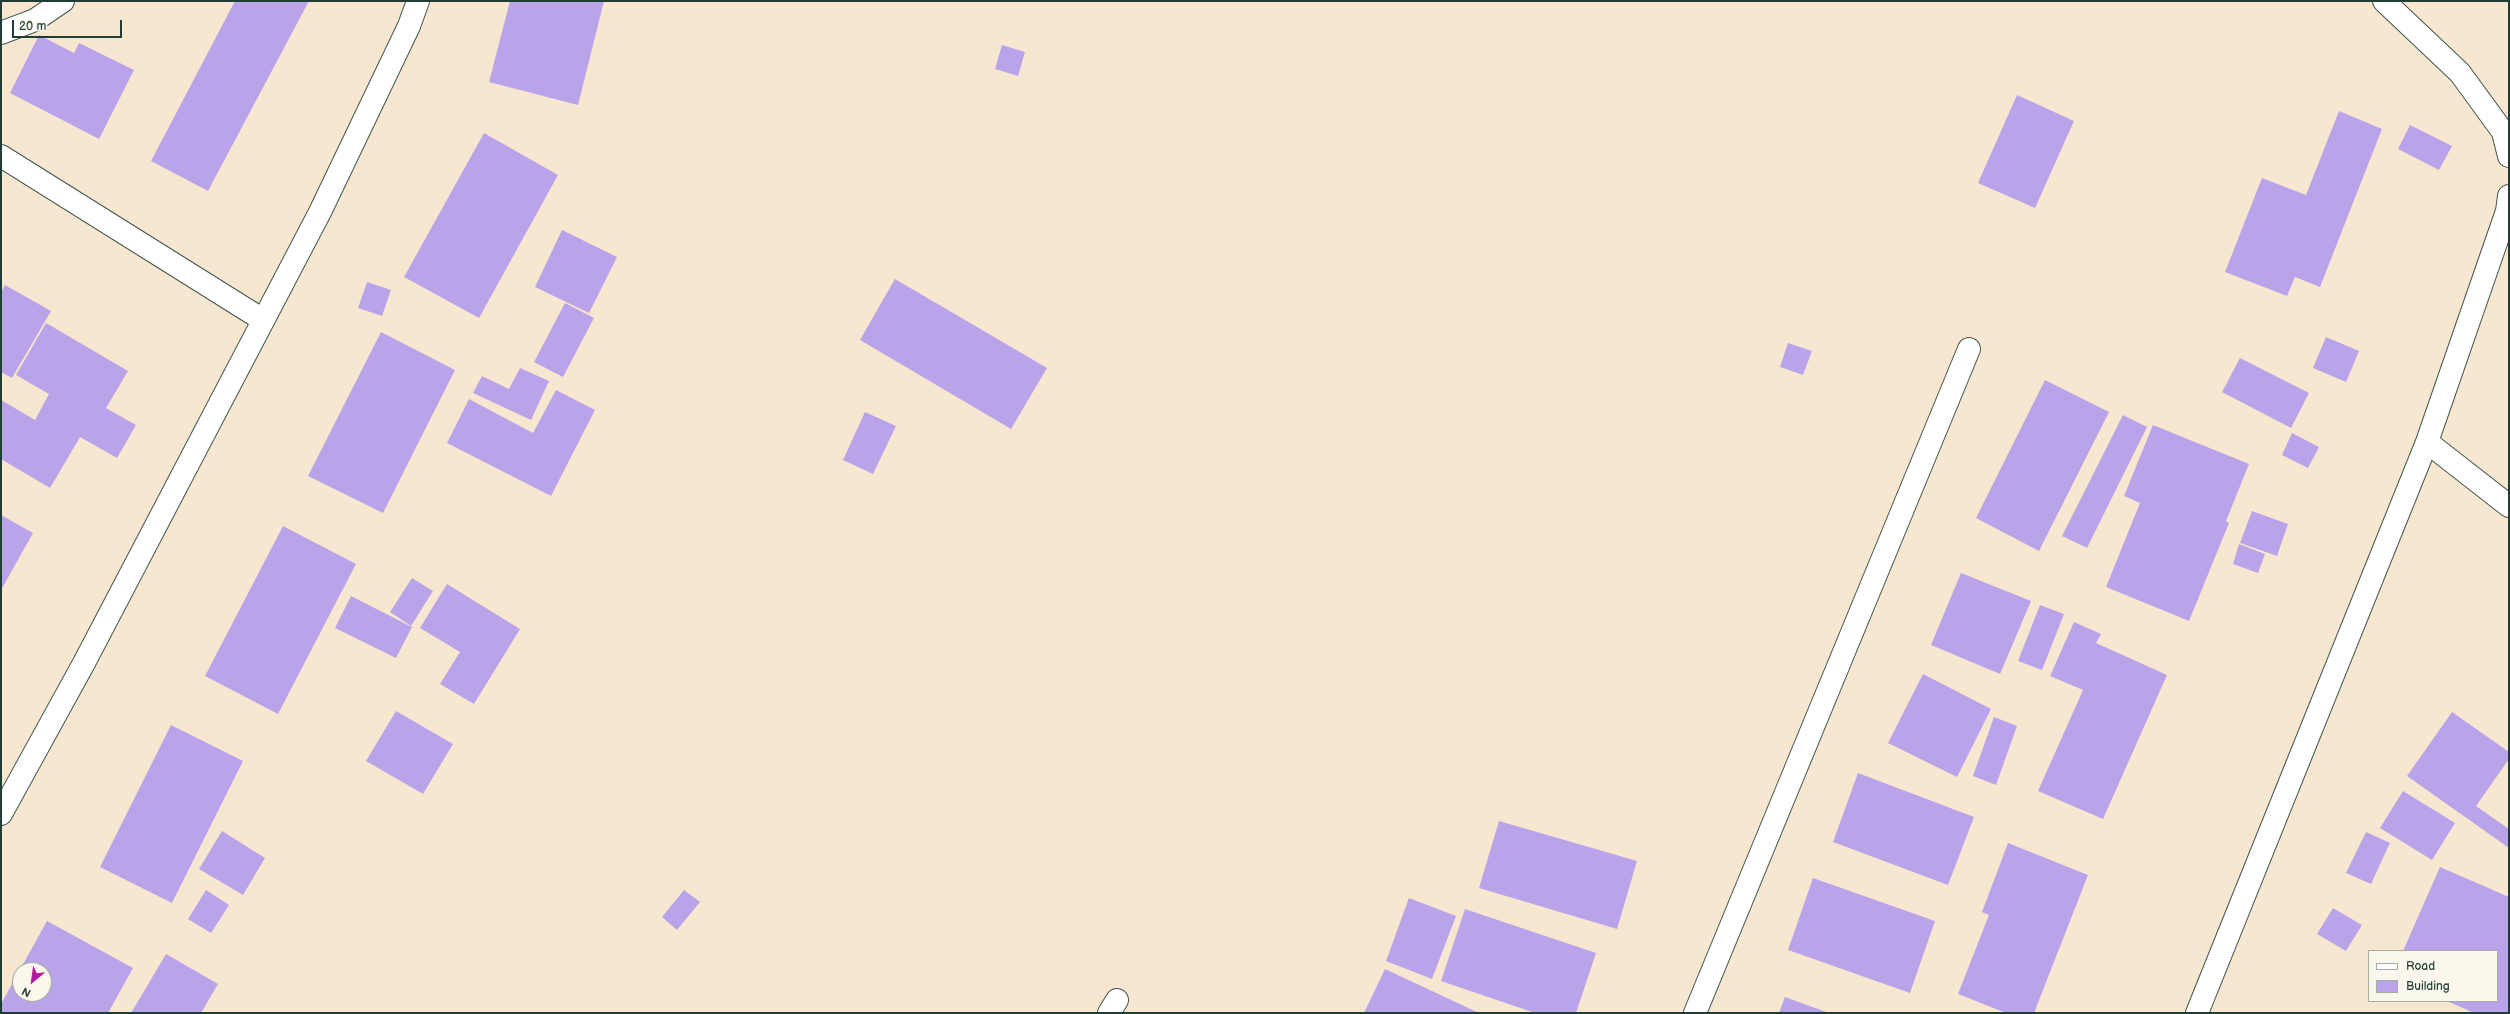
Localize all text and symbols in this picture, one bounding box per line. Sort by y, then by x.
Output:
scale bar [14,12,124,38]
text: 20 m [19,19,46,34]
legend [2368,950,2498,1002]
text: Road [2406,959,2435,974]
north arrow [12,962,52,1002]
text: Building [2406,979,2450,994]
text: N [20,984,33,1000]

